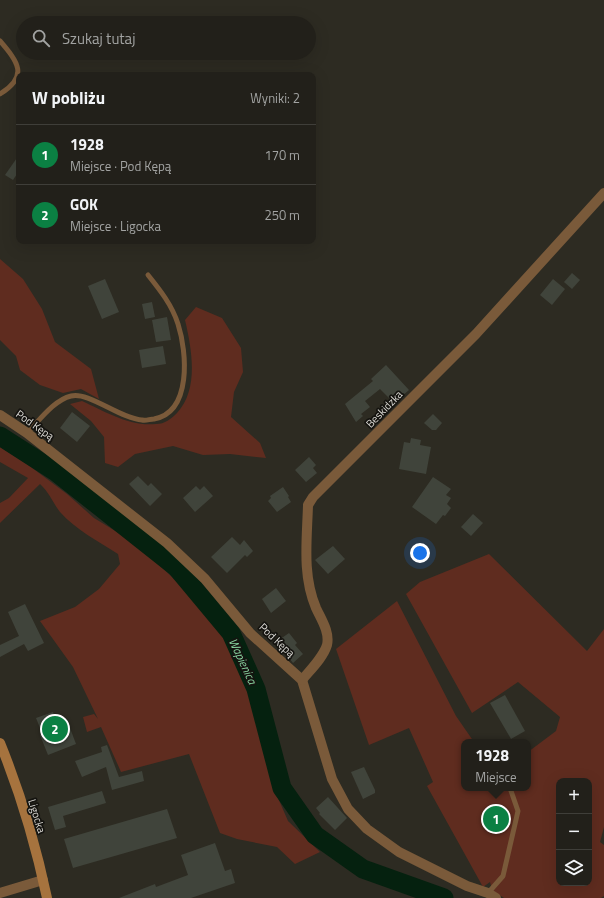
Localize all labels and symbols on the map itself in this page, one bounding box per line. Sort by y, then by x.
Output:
street label: Beskidzka [362,386,406,431]
street label: Pod Kępą [13,406,58,444]
your location [410,543,430,563]
street label: Pod Kępą [256,619,299,661]
water label: Wapienica [224,635,262,688]
pin: 2 [42,714,68,744]
street label: Ligocka [24,797,50,835]
pin: 1 [483,804,509,834]

